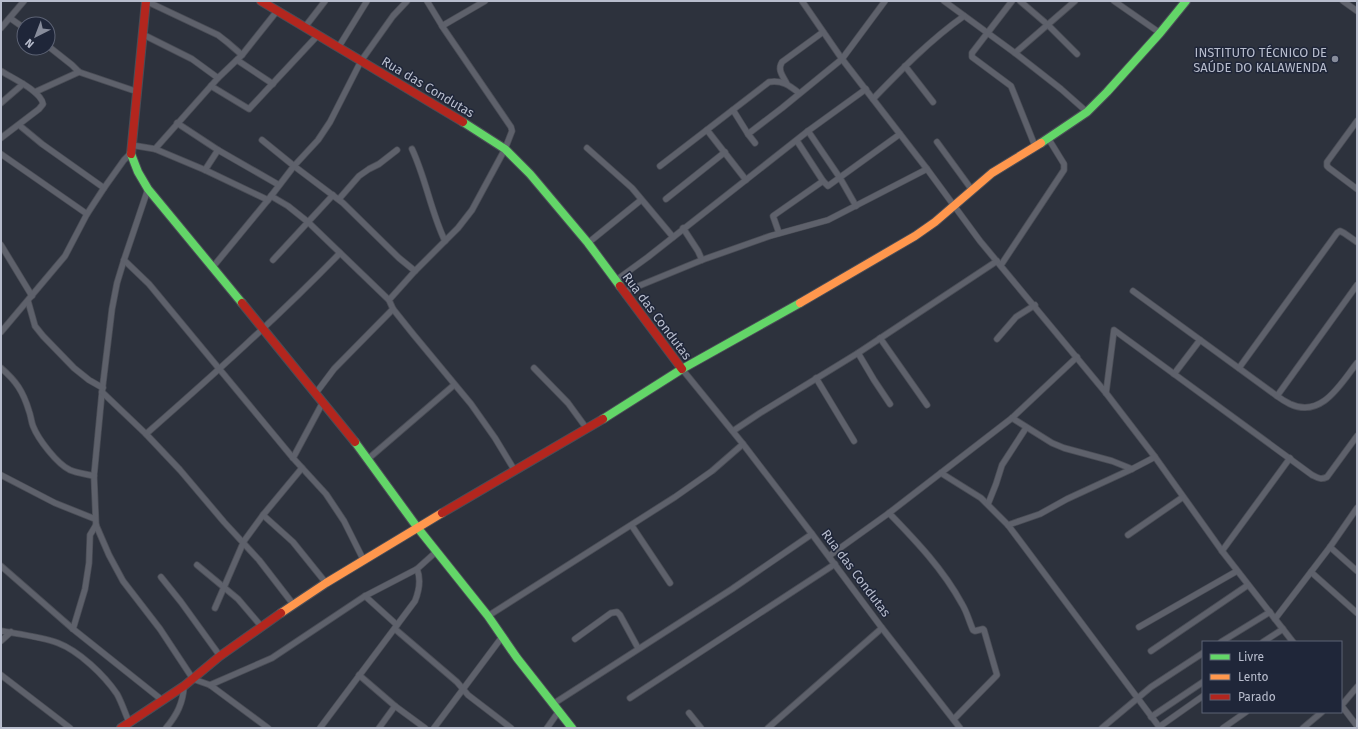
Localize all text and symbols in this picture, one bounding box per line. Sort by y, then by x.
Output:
north arrow [16,16,56,56]
text: N [23,36,37,50]
place label: INSTITUTO TÉCNICO DE SAÚDE DO KALAWENDA [1193,45,1328,75]
street label: Rua das Condutas [379,53,477,121]
marker: INSTITUTO TÉCNICO DE SAÚDE DO KALAWENDA [1330,54,1340,64]
street label: Rua das Condutas [619,269,695,363]
street label: Rua das Condutas [818,526,894,620]
legend [1202,641,1342,713]
text: Livre [1238,650,1264,664]
text: Lento [1238,670,1268,684]
text: Parado [1238,690,1276,704]

